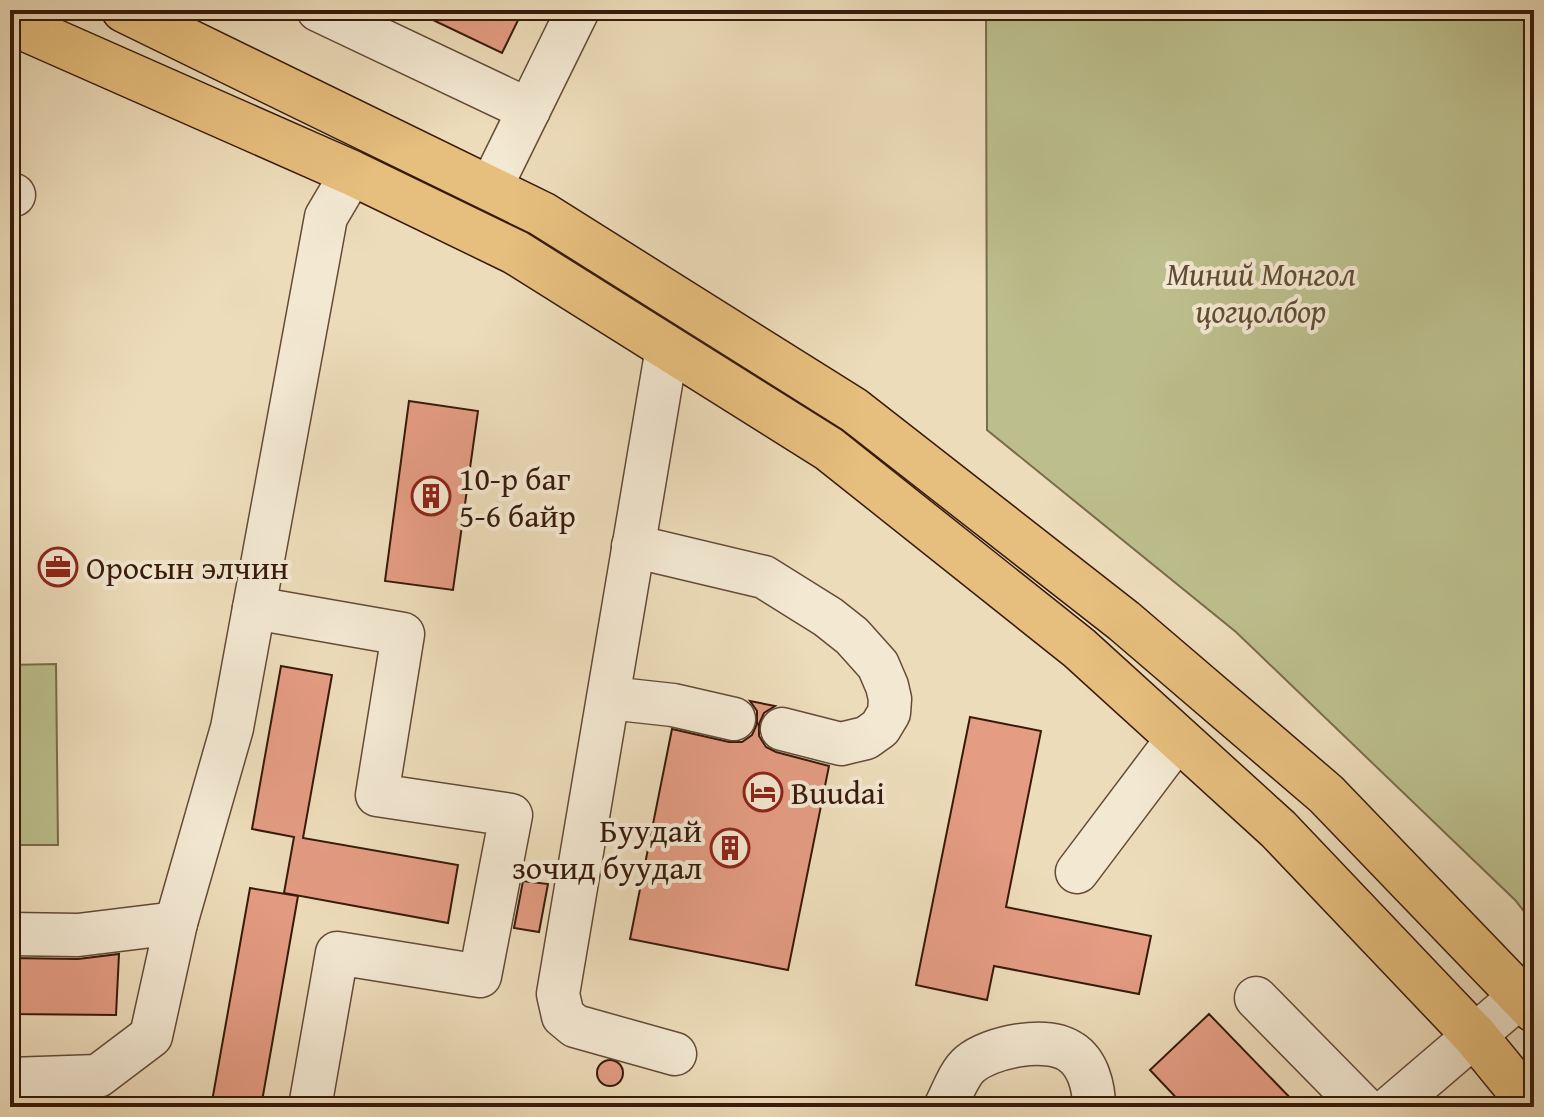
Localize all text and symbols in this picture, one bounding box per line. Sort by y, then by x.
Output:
park label: Миний Монгол цогцолбор [1166,250,1356,334]
place label: 10-р баг 5-6 байр [459,455,576,539]
building icon: 10-р баг 5-6 байр [410,475,452,517]
place label: Оросын элчин [86,544,289,591]
office icon: Оросын элчин [37,546,79,588]
place label: Buudai [791,769,885,816]
hotel icon: Buudai [742,771,784,813]
place label: Буудай зочид буудал [512,807,702,891]
building icon: Буудай зочид буудал [709,827,751,869]

